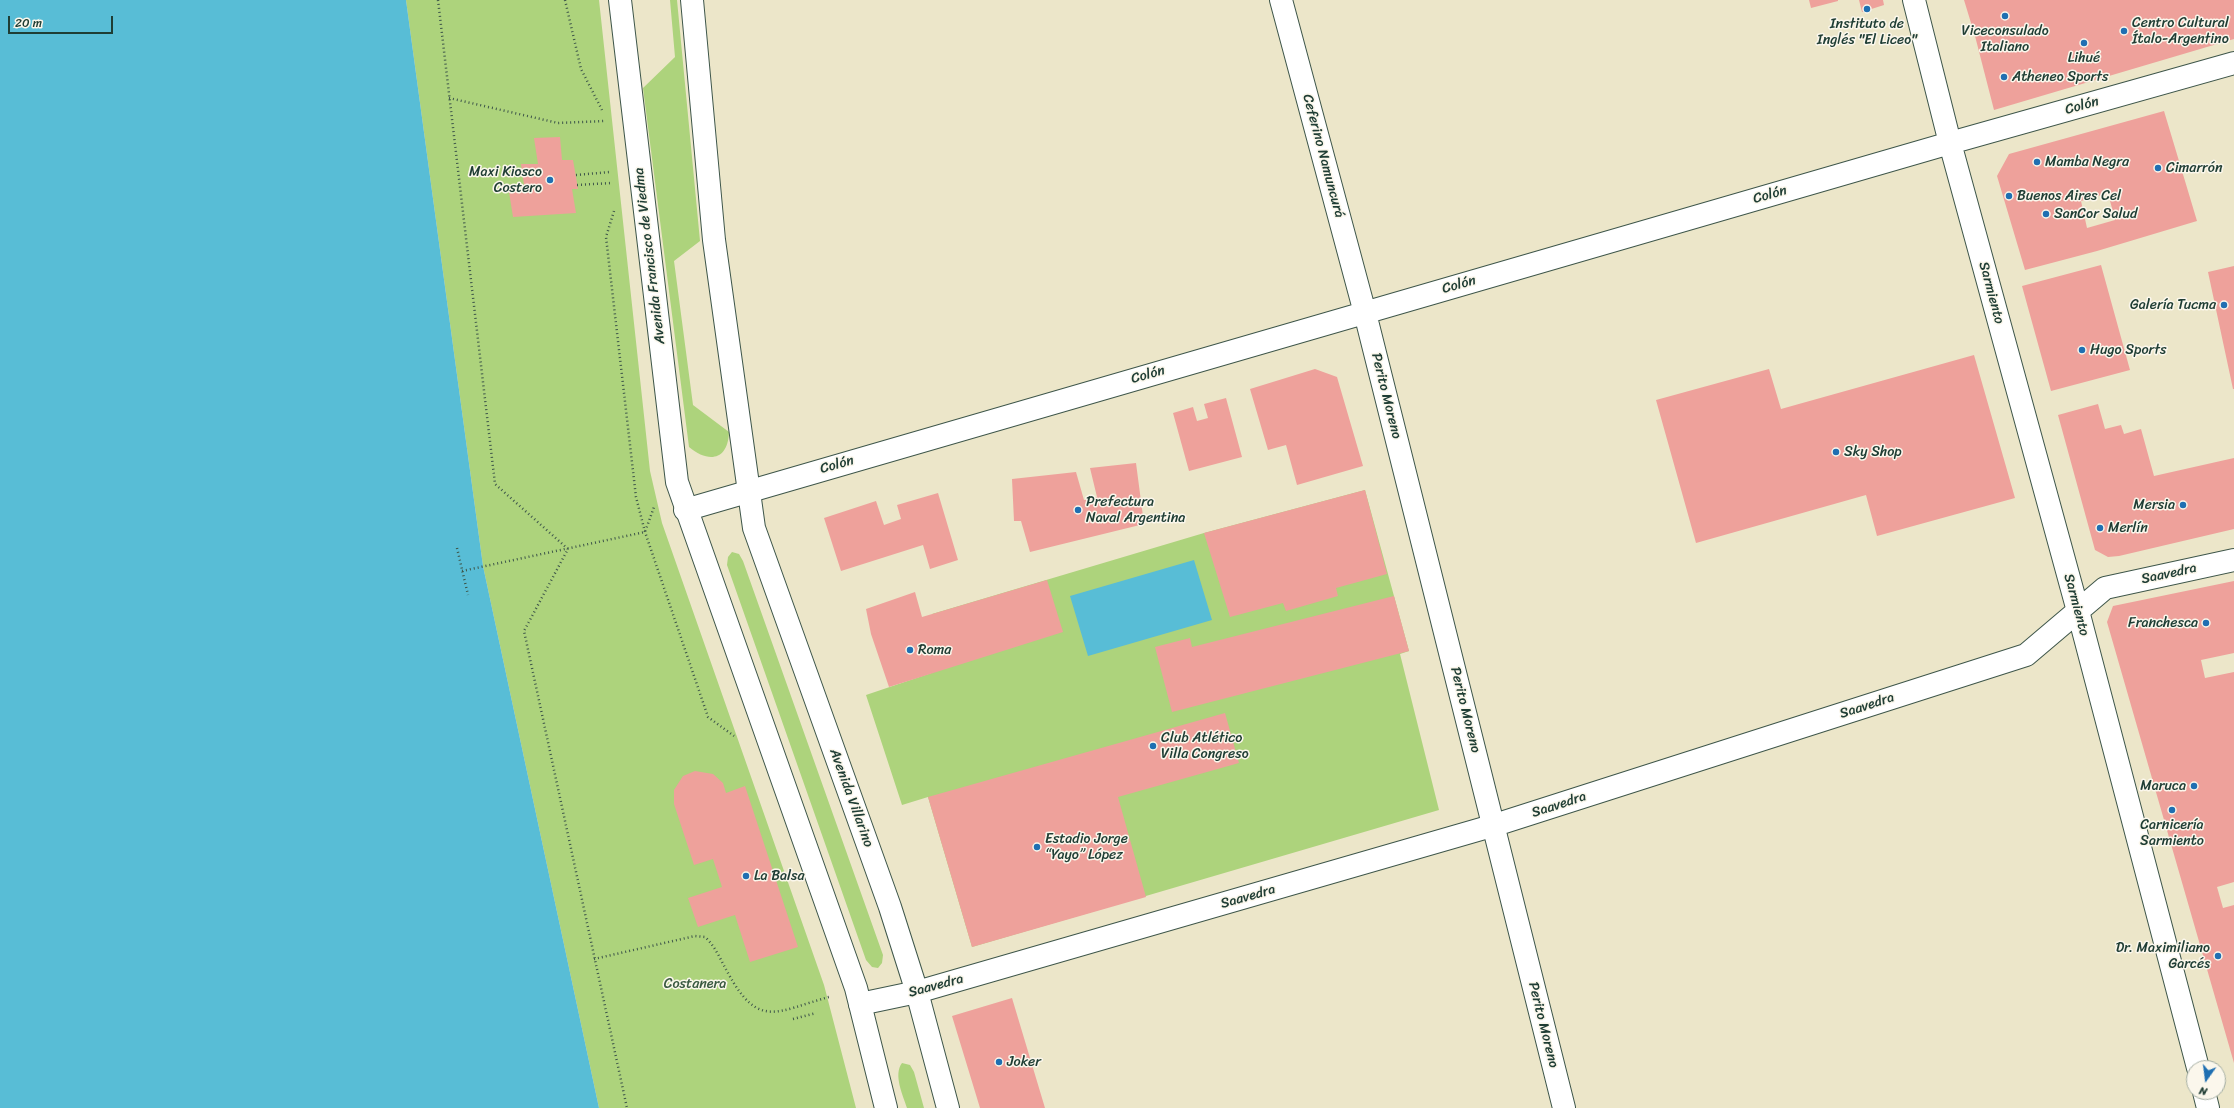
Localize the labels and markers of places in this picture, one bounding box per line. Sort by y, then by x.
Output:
marker: Instituto de Inglés "El Liceo" [1862,4,1872,14]
marker: Viceconsulado Italiano [2000,11,2010,21]
place label: Centro Cultural Ítalo-Argentino [2132,15,2229,48]
place label: Instituto de Inglés "El Liceo" [1817,16,1917,48]
place label: Viceconsulado Italiano [1961,23,2049,56]
marker: Centro Cultural Ítalo-Argentino [2119,26,2129,36]
marker: Lihué [2079,38,2089,48]
place label: Lihué [2068,50,2100,66]
place label: Atheneo Sports [2012,69,2108,85]
marker: Atheneo Sports [1999,72,2009,82]
place label: Mamba Negra [2045,154,2129,170]
marker: Mamba Negra [2032,157,2042,167]
place label: Cimarrón [2166,160,2223,176]
marker: Cimarrón [2153,163,2163,173]
place label: Maxi Kiosco Costero [469,164,542,196]
marker: Maxi Kiosco Costero [545,175,555,185]
place label: Buenos Aires Cel [2017,188,2121,204]
marker: Buenos Aires Cel [2004,191,2014,201]
place label: SanCor Salud [2054,206,2137,222]
marker: SanCor Salud [2041,209,2051,219]
place label: Galería Tucma [2130,297,2216,313]
marker: Galería Tucma [2219,300,2229,310]
place label: Hugo Sports [2090,342,2166,358]
marker: Hugo Sports [2077,345,2087,355]
place label: Sky Shop [1844,444,1902,460]
marker: Sky Shop [1831,447,1841,457]
place label: Prefectura Naval Argentina [1086,494,1185,526]
place label: Mersia [2133,497,2175,513]
marker: Mersia [2178,500,2188,510]
marker: Prefectura Naval Argentina [1073,505,1083,515]
place label: Merlín [2108,520,2148,536]
marker: Merlín [2095,523,2105,533]
place label: Franchesca [2128,615,2198,631]
marker: Franchesca [2201,618,2211,628]
place label: Roma [918,642,951,658]
marker: Roma [905,645,915,655]
place label: Club Atlético Villa Congreso [1161,730,1249,762]
marker: Club Atlético Villa Congreso [1148,741,1158,751]
place label: Maruca [2140,778,2186,794]
marker: Maruca [2189,781,2199,791]
marker: Carnicería Sarmiento [2167,805,2177,815]
place label: Carnicería Sarmiento [2140,817,2204,850]
place label: Estadio Jorge “Yayo” López [1045,831,1128,864]
marker: Estadio Jorge “Yayo” López [1032,842,1042,852]
place label: La Balsa [754,868,804,884]
marker: La Balsa [741,871,751,881]
place label: Dr. Maximiliano Garcés [2116,940,2210,972]
marker: Dr. Maximiliano Garcés [2213,951,2223,961]
place label: Joker [1007,1054,1041,1070]
marker: Joker [994,1057,1004,1067]

